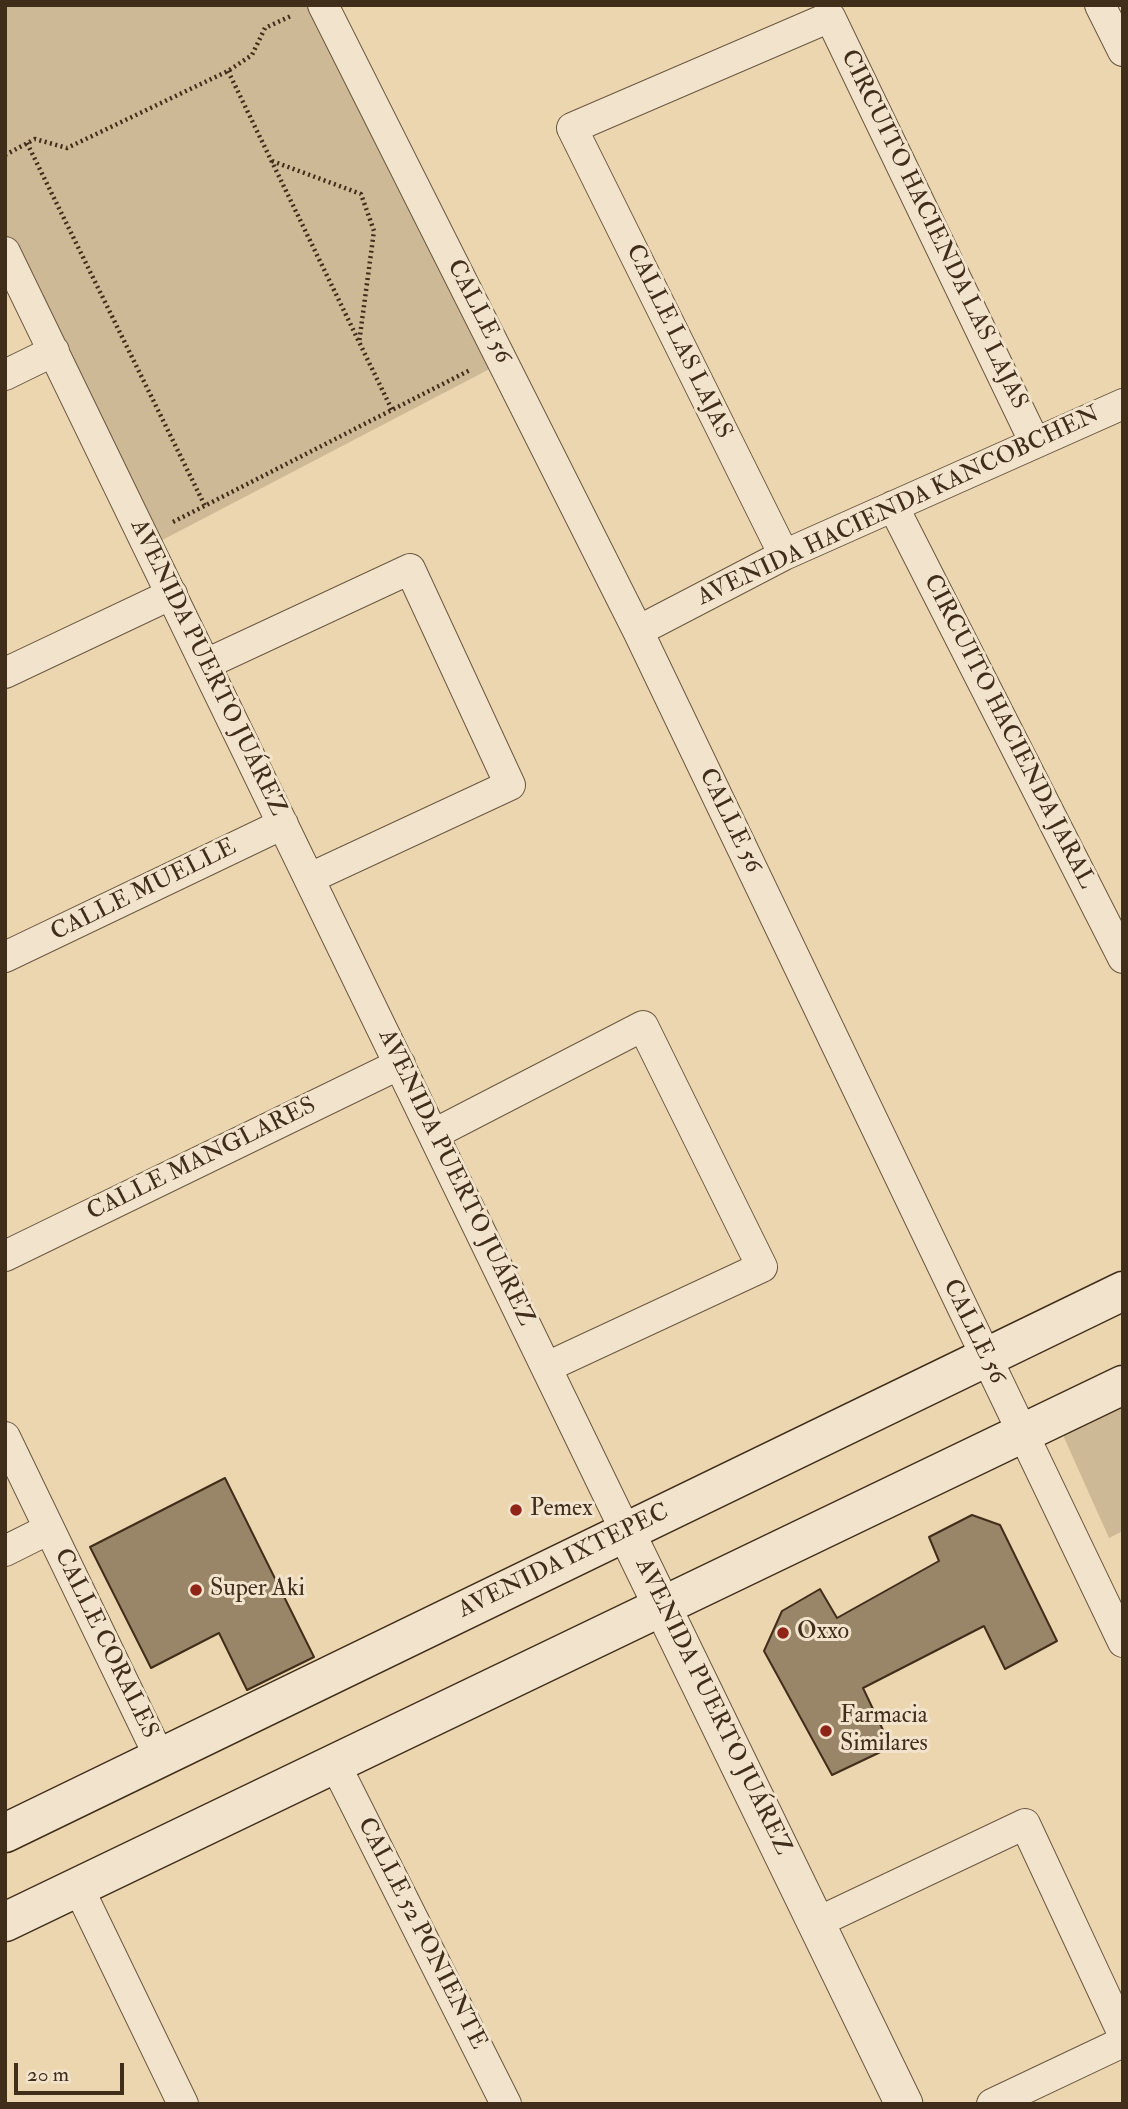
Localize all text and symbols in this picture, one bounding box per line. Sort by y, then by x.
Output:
street label: CIRCUITO HACIENDA LAS LAJAS [833,46,1033,414]
street label: CALLE LAS LAJAS [619,240,737,444]
street label: CALLE 56 [440,255,516,369]
street label: AVENIDA HACIENDA KANCOBCHEN [693,401,1105,613]
street label: AVENIDA PUERTO JUÁREZ [123,515,291,821]
street label: CIRCUITO HACIENDA JARAL [916,570,1100,894]
street label: CALLE 56 [691,764,767,878]
street label: CALLE MUELLE [47,834,241,948]
street label: AVENIDA PUERTO JUÁREZ [371,1025,539,1331]
street label: CALLE MANGLARES [83,1092,321,1228]
street label: CALLE 56 [935,1275,1011,1389]
place label: Pemex [530,1496,593,1524]
street label: AVENIDA IXTEPEC [454,1498,674,1626]
marker: Pemex [508,1502,524,1518]
street label: CALLE CORALES [47,1545,163,1743]
street label: AVENIDA PUERTO JUÁREZ [628,1554,796,1860]
place label: Super Aki [210,1576,305,1604]
marker: Super Aki [188,1582,204,1598]
place label: Oxxo [797,1619,849,1647]
marker: Oxxo [775,1625,791,1641]
place label: Farmacia Similares [840,1703,928,1759]
marker: Farmacia Similares [818,1723,834,1739]
street label: CALLE 52 PONIENTE [350,1813,492,2055]
scale bar [18,2050,128,2094]
text: 20 m [27,2061,69,2088]

